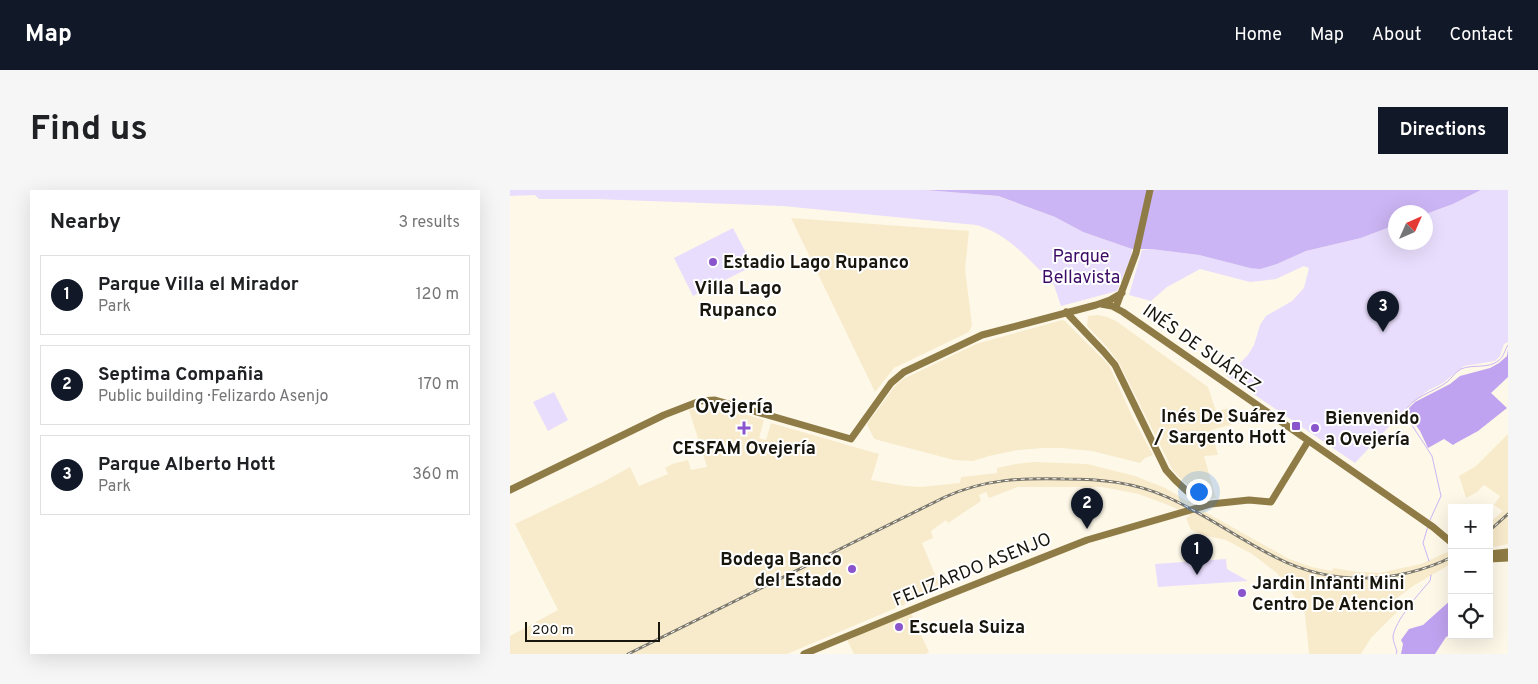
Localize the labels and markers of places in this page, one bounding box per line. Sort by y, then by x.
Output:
place label: Estadio Lago Rupanco [723,252,909,275]
marker: Estadio Lago Rupanco [707,256,719,268]
pin: 3 [1367,291,1399,332]
place label: Inés De Suárez / Sargento Hott [1153,406,1286,450]
place label: Bienvenido a Ovejería [1325,408,1419,452]
marker: Inés De Suárez / Sargento Hott [1290,420,1302,432]
marker: CESFAM Ovejería [737,421,751,435]
marker: Bienvenido a Ovejería [1309,422,1321,434]
place label: CESFAM Ovejería [672,438,816,461]
pin: 2 [1071,488,1103,529]
pin: 1 [1181,534,1213,575]
place label: Bodega Banco del Estado [720,549,842,593]
marker: Bodega Banco del Estado [846,563,858,575]
place label: Jardin Infanti Mini Centro De Atencion [1252,573,1414,617]
marker: Jardin Infanti Mini Centro De Atencion [1236,587,1248,599]
place label: Escuela Suiza [909,617,1025,640]
marker: Escuela Suiza [893,621,905,633]

